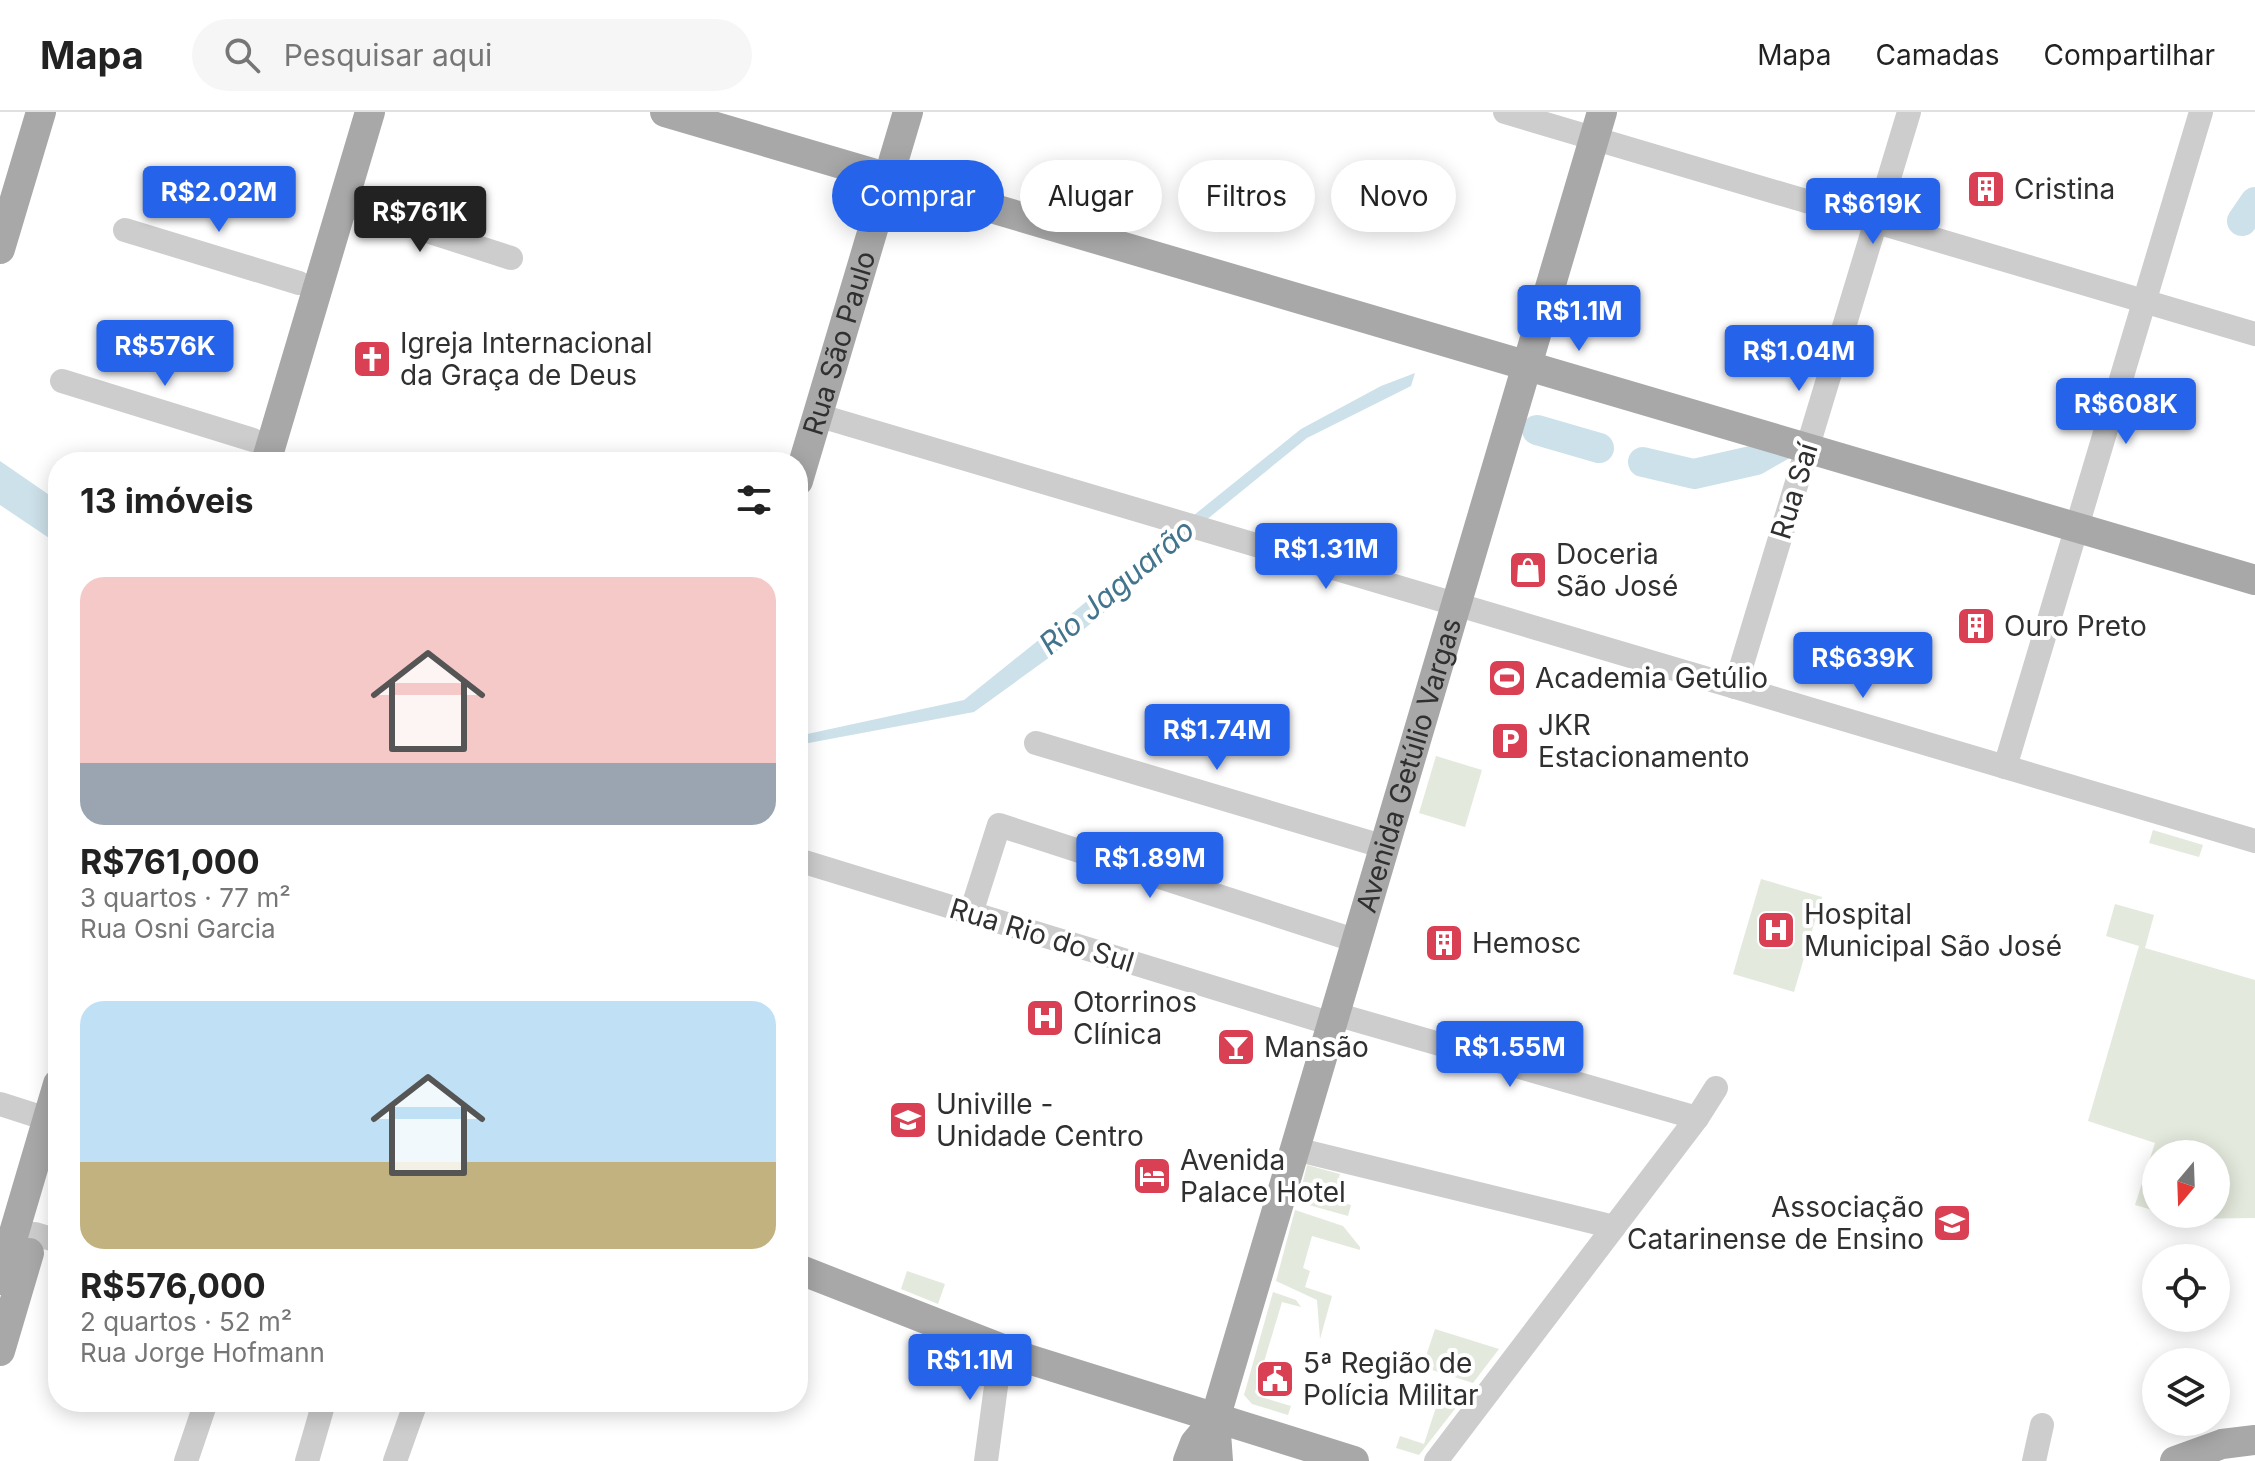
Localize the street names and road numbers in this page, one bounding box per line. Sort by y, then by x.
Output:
street label: Rua São Paulo [796,247,883,439]
street label: Rua Saí [1763,439,1825,543]
street label: Avenida Getúlio Vargas [1349,614,1468,917]
street label: Rua Rio do Sul [946,891,1138,979]

